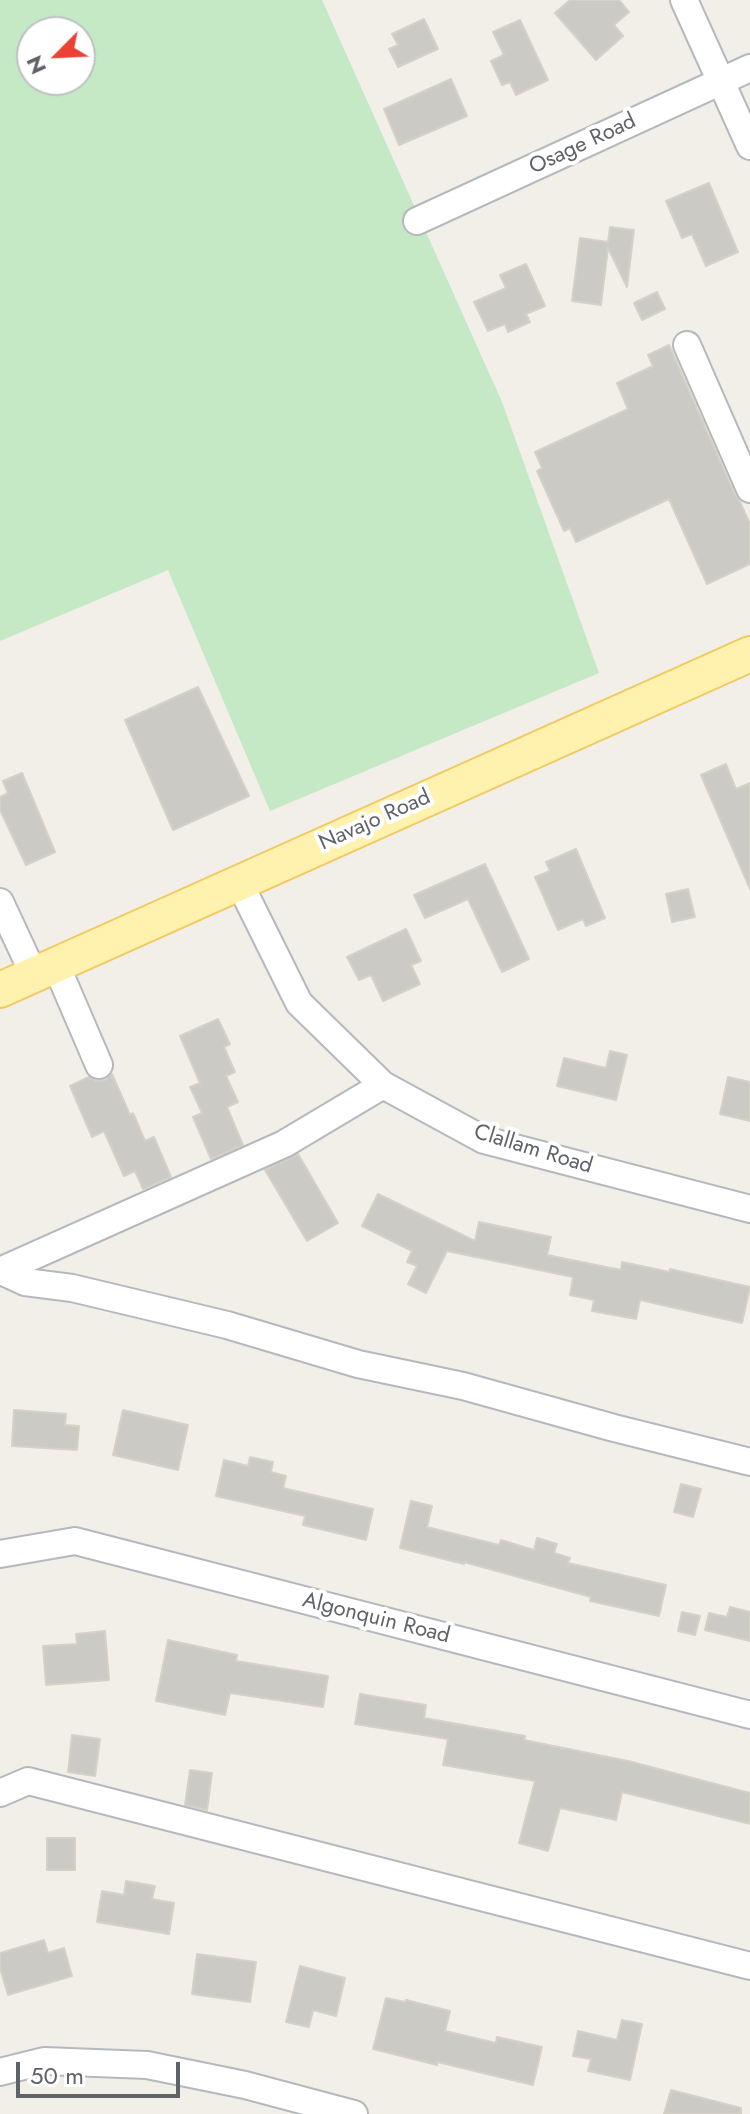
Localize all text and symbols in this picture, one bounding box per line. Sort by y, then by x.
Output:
north arrow [16,16,96,96]
text: N [18,50,54,79]
street label: Osage Road [525,109,641,181]
street label: Navajo Road [315,785,435,857]
street label: Clallam Road [471,1119,595,1181]
street label: Algonquin Road [300,1588,452,1650]
scale bar [20,2046,184,2096]
text: 50 m [30,2058,84,2093]

